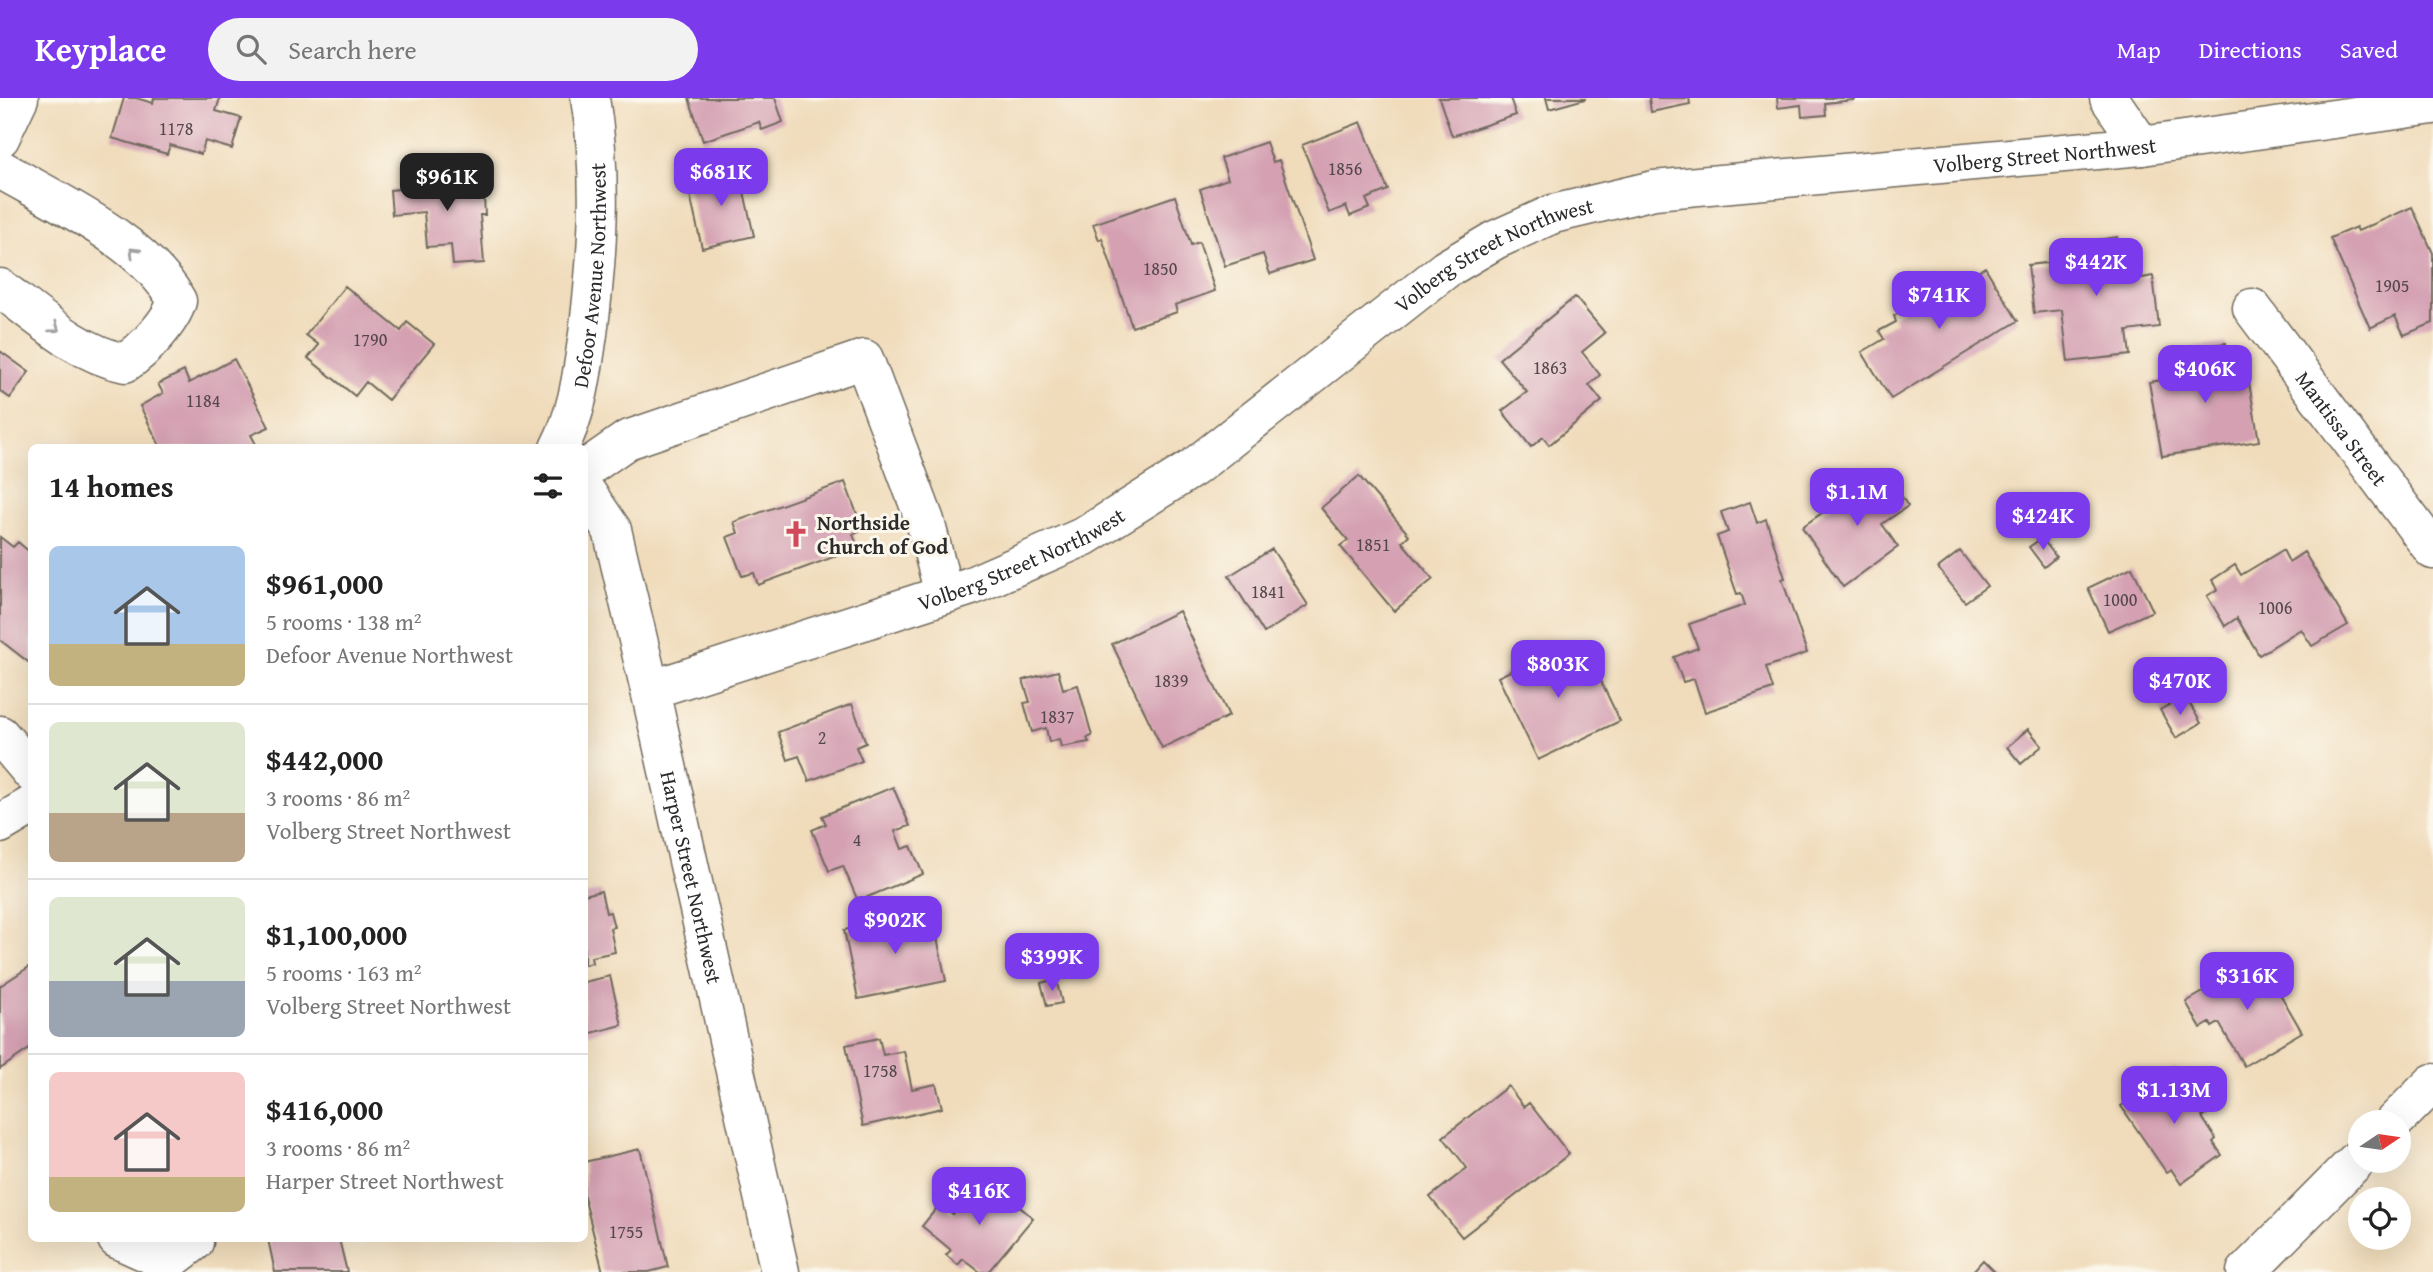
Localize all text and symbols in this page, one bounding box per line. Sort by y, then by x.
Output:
search box [208,18,698,81]
text: Keyplace [35,25,166,73]
icon: search [232,30,270,68]
text: Search here [288,30,417,69]
text: Map [2117,32,2161,67]
text: Directions [2199,32,2302,67]
text: Saved [2340,32,2398,67]
house number: 1178 [159,115,193,142]
street label: Volberg Street Northwest [1932,129,2159,180]
pin: $681K [672,148,770,208]
pin: $961K [398,153,496,213]
text: $681K [690,154,752,187]
house number: 1856 [1328,155,1362,182]
text: $961K [416,159,478,192]
street label: Defoor Avenue Northwest [564,162,613,390]
street label: Volberg Street Northwest [1387,189,1597,320]
pin: $442K [2047,238,2145,298]
text: $442K [2065,244,2127,277]
one-way arrow [130,248,142,260]
house number: 1850 [1143,255,1178,282]
pin: $741K [1890,272,1988,331]
house number: 1905 [2375,272,2409,299]
text: $741K [1908,277,1970,310]
one-way arrow [47,320,60,332]
house number: 1790 [353,326,388,353]
pin: $406K [2156,345,2254,405]
text: $406K [2174,351,2236,384]
house number: 1863 [1533,354,1567,381]
street label: Mantissa Street [2288,364,2396,493]
house number: 1184 [186,387,220,414]
text: 14 homes [49,464,174,508]
icon: filters [529,467,567,505]
pin: $1.1M [1808,468,1906,528]
text: $1.1M [1826,474,1888,507]
pin: $424K [1994,492,2092,552]
text: $424K [2012,498,2074,531]
street label: Volberg Street Northwest [914,499,1131,618]
place label: Northside Church of God [817,507,948,562]
church icon: Northside Church of God [781,519,811,549]
house number: 1851 [1356,531,1390,558]
text: $961,000 [266,561,383,605]
icon: home [105,574,189,658]
house number: 1841 [1251,578,1285,605]
house number: 1000 [2103,586,2138,613]
house number: 1006 [2258,594,2292,621]
text: 5 rooms · 138 m² [266,605,421,638]
text: Defoor Avenue Northwest [266,638,513,671]
pin: $803K [1509,640,1607,700]
text: $803K [1527,646,1589,679]
pin: $470K [2131,658,2229,717]
text: $470K [2149,663,2211,696]
house number: 1839 [1154,667,1188,694]
house number: 1837 [1040,703,1074,730]
house number: 2 [818,724,826,751]
text: $442,000 [266,737,383,781]
icon: home [105,750,189,834]
street label: Harper Street Northwest [653,768,731,987]
text: 3 rooms · 86 m² [266,781,410,814]
text: Volberg Street Northwest [266,814,511,847]
house number: 4 [853,826,861,853]
pin: $902K [846,896,944,956]
text: $902K [864,902,926,935]
text: $1,100,000 [266,912,407,956]
icon: home [105,925,189,1009]
pin: $399K [1003,934,1101,993]
text: $399K [1021,939,1083,972]
pin: $316K [2198,953,2296,1012]
text: 5 rooms · 163 m² [266,956,421,989]
text: $316K [2216,958,2278,991]
text: Volberg Street Northwest [266,989,511,1022]
house number: 1758 [863,1057,897,1084]
pin: $1.13M [2117,1066,2231,1126]
text: $1.13M [2137,1072,2211,1105]
text: $416,000 [266,1087,383,1131]
icon: home [105,1100,189,1184]
north arrow [2348,1110,2412,1172]
map controls [2348,1110,2411,1250]
text: 3 rooms · 86 m² [266,1131,410,1164]
text: Harper Street Northwest [266,1164,504,1197]
pin: $416K [930,1168,1028,1227]
text: $416K [948,1173,1010,1206]
button: locate [2348,1187,2411,1250]
house number: 1755 [609,1218,643,1245]

